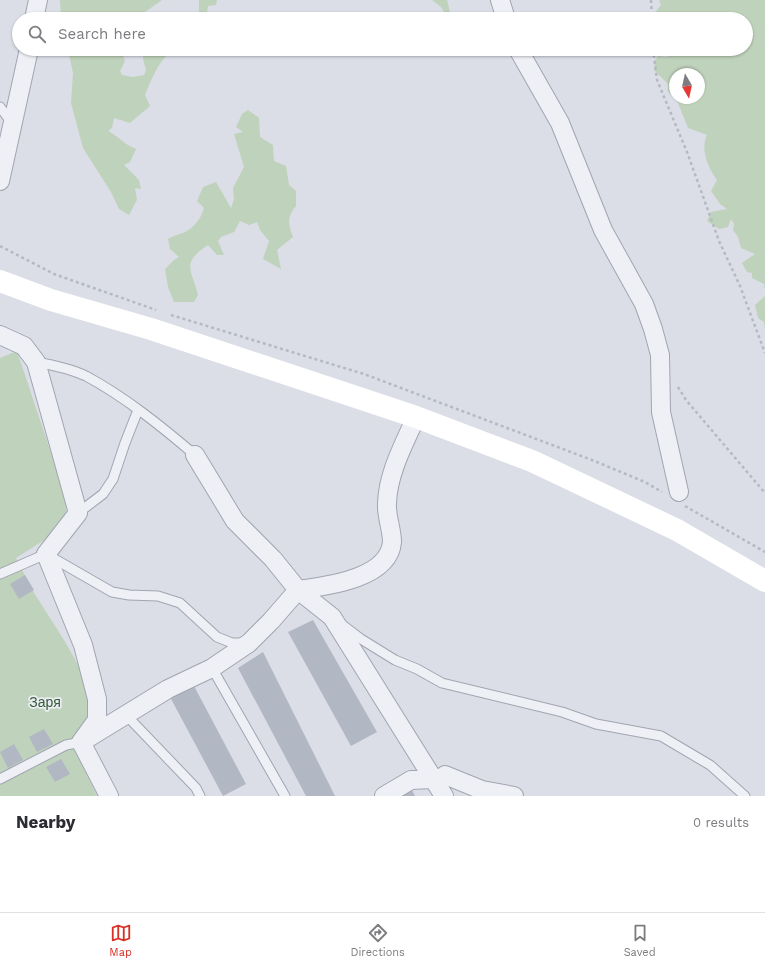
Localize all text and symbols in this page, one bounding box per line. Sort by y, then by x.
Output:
search box [12,12,753,56]
icon: search [26,23,48,45]
text: Search here [58,25,146,43]
north arrow [669,68,705,104]
park label: Заря [29,694,61,710]
text: Nearby [16,812,75,832]
text: 0 results [693,815,749,830]
tab: Map [109,922,132,959]
tab: Directions [351,922,405,959]
tab: Saved [624,922,656,959]

